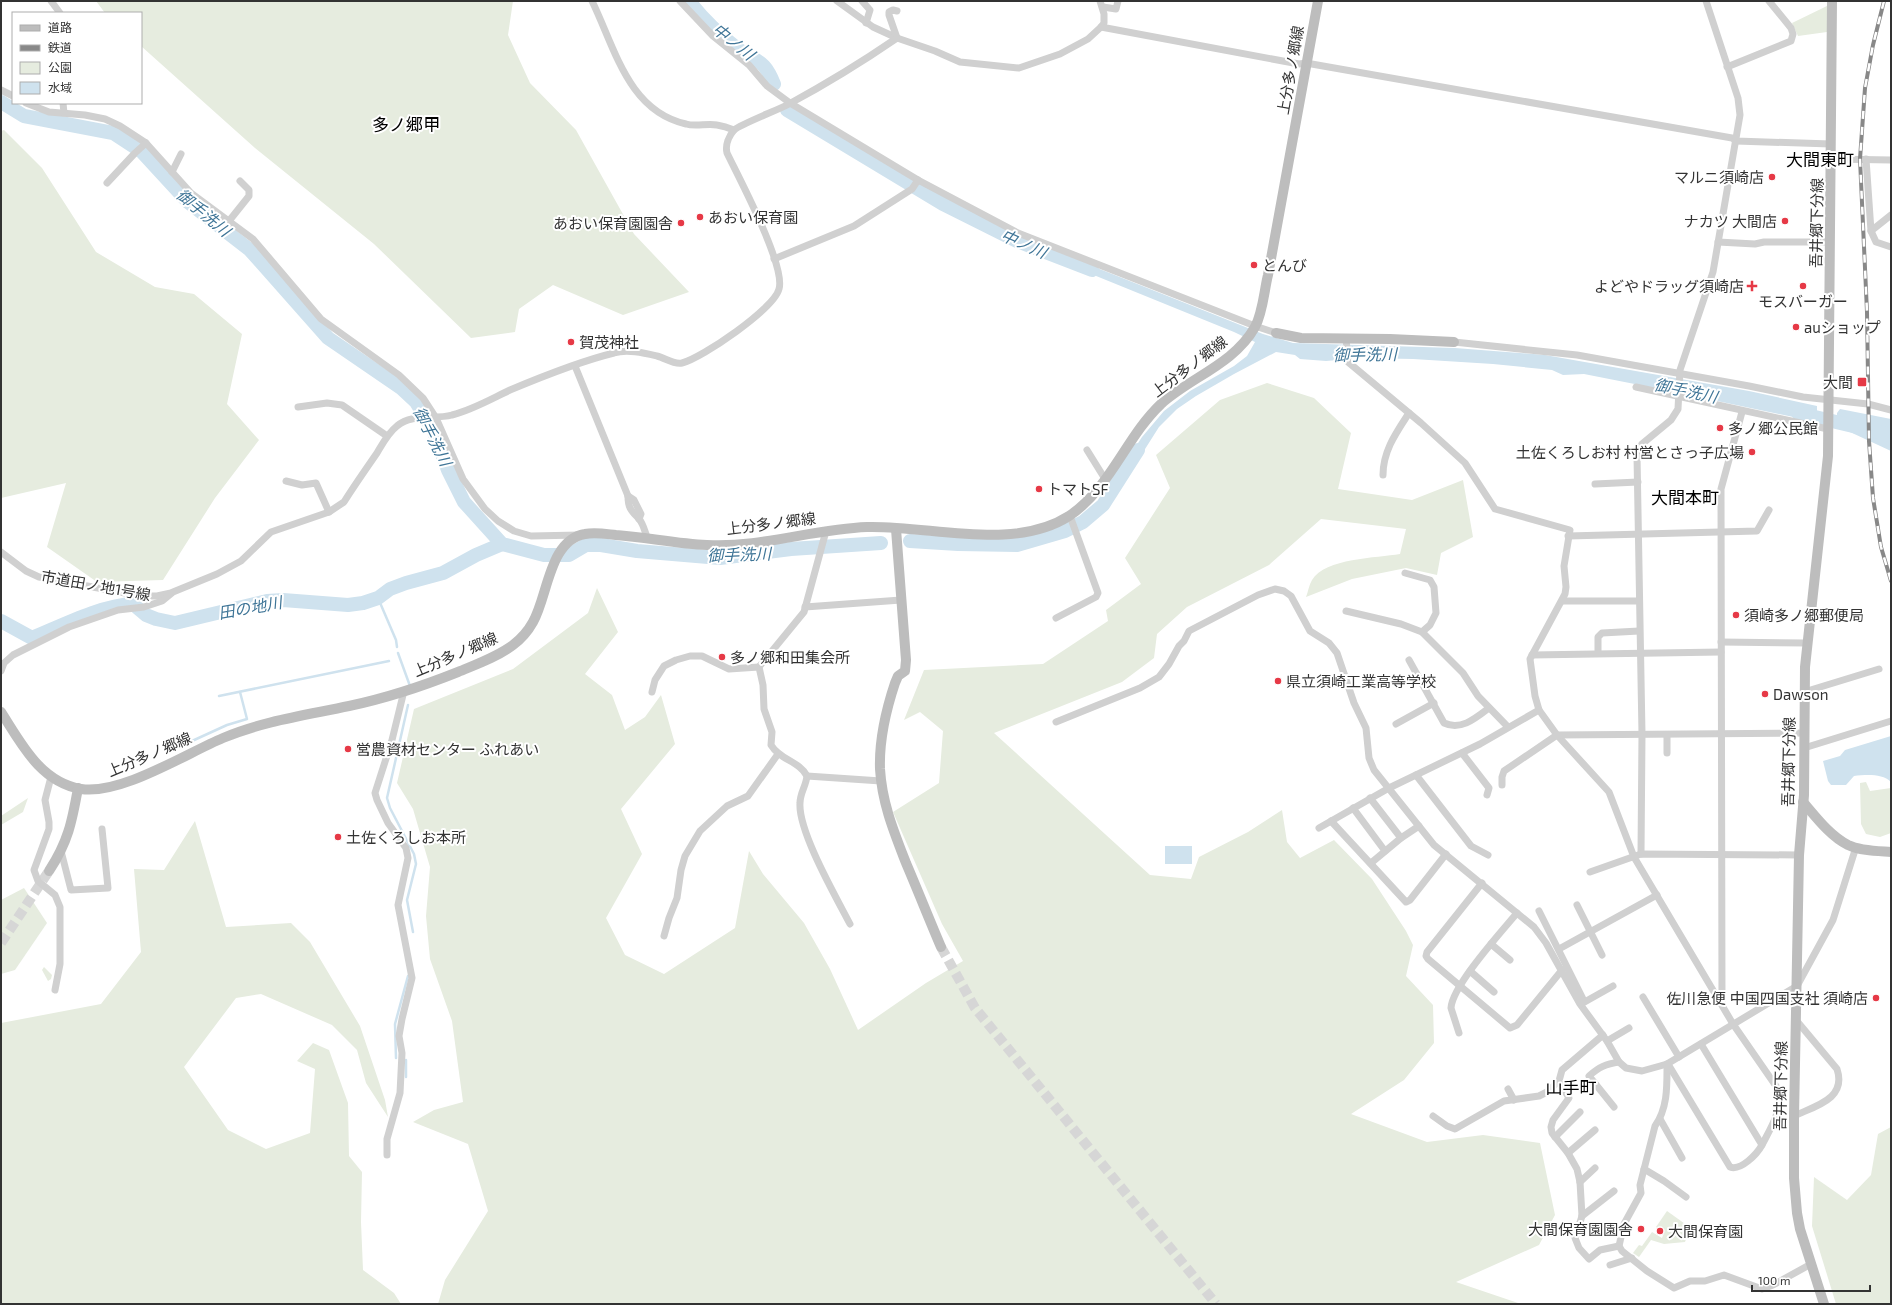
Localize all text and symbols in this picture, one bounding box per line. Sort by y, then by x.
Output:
legend [12,12,142,104]
water label: 中ノ川 [709,19,760,65]
text: 道路 [48,20,72,34]
street label: 上分多ノ郷線 [1273,24,1307,116]
text: 鉄道 [48,40,72,54]
text: 公園 [48,60,72,74]
text: 水域 [48,80,72,94]
district label: 多ノ郷甲 [372,114,440,134]
district label: 大間東町 [1786,149,1854,169]
place label: マルニ須崎店 [1674,168,1764,186]
marker: マルニ須崎店 [1767,172,1777,182]
street label: 吾井郷下分線 [1806,178,1826,268]
water label: 御手洗川 [173,184,236,241]
place label: あおい保育園 [708,208,798,226]
marker: あおい保育園 [695,212,705,222]
place label: ナカツ 大間店 [1684,212,1777,230]
place label: あおい保育園園舎 [553,214,673,232]
marker: ナカツ 大間店 [1780,216,1790,226]
marker: あおい保育園園舎 [676,218,686,228]
water label: 中ノ川 [998,225,1052,262]
place label: とんび [1262,256,1307,274]
marker: とんび [1249,260,1259,270]
place label: よどやドラッグ須崎店 [1594,277,1744,295]
marker: よどやドラッグ須崎店 [1747,281,1757,291]
marker: モスバーガー [1798,281,1808,291]
place label: モスバーガー [1758,292,1848,310]
place label: auショップ [1804,318,1881,336]
marker: auショップ [1791,322,1801,332]
street label: 上分多ノ郷線 [1148,332,1230,400]
place label: 賀茂神社 [579,333,639,351]
marker: 賀茂神社 [566,337,576,347]
water label: 御手洗川 [1333,344,1399,364]
place label: 大間 [1823,373,1853,391]
water label: 御手洗川 [1653,374,1721,406]
marker: 大間 [1856,376,1868,388]
water label: 御手洗川 [410,403,457,471]
place label: 多ノ郷公民館 [1728,419,1818,437]
marker: 多ノ郷公民館 [1715,423,1725,433]
place label: 土佐くろしお村 村営とさっ子広場 [1516,443,1744,461]
marker: 土佐くろしお村 村営とさっ子広場 [1747,447,1757,457]
place label: トマトSF [1047,480,1109,498]
marker: トマトSF [1034,484,1044,494]
district label: 大間本町 [1651,487,1719,507]
street label: 上分多ノ郷線 [725,509,817,537]
water label: 御手洗川 [707,543,773,565]
street label: 市道田ノ地1号線 [40,567,152,603]
water label: 田の地川 [217,592,285,622]
place label: 須崎多ノ郷郵便局 [1744,606,1864,624]
marker: 須崎多ノ郷郵便局 [1731,610,1741,620]
street label: 上分多ノ郷線 [410,628,500,680]
place label: 多ノ郷和田集会所 [730,648,850,666]
marker: 多ノ郷和田集会所 [717,652,727,662]
place label: 県立須崎工業高等学校 [1286,672,1436,690]
marker: 県立須崎工業高等学校 [1273,676,1283,686]
place label: Dawson [1773,685,1828,703]
marker: Dawson [1760,689,1770,699]
street label: 吾井郷下分線 [1778,717,1798,807]
street label: 上分多ノ郷線 [104,728,194,780]
place label: 営農資材センター ふれあい [356,740,539,758]
marker: 営農資材センター ふれあい [343,744,353,754]
place label: 土佐くろしお本所 [346,828,466,846]
marker: 土佐くろしお本所 [333,832,343,842]
place label: 佐川急便 中国四国支社 須崎店 [1666,989,1868,1007]
marker: 佐川急便 中国四国支社 須崎店 [1871,993,1881,1003]
street label: 吾井郷下分線 [1770,1041,1790,1131]
district label: 山手町 [1546,1077,1597,1097]
place label: 大間保育園園舎 [1528,1220,1633,1238]
place label: 大間保育園 [1668,1222,1743,1240]
marker: 大間保育園園舎 [1636,1224,1646,1234]
marker: 大間保育園 [1655,1226,1665,1236]
scale bar [1752,1267,1870,1293]
text: 100 m [1758,1273,1790,1287]

